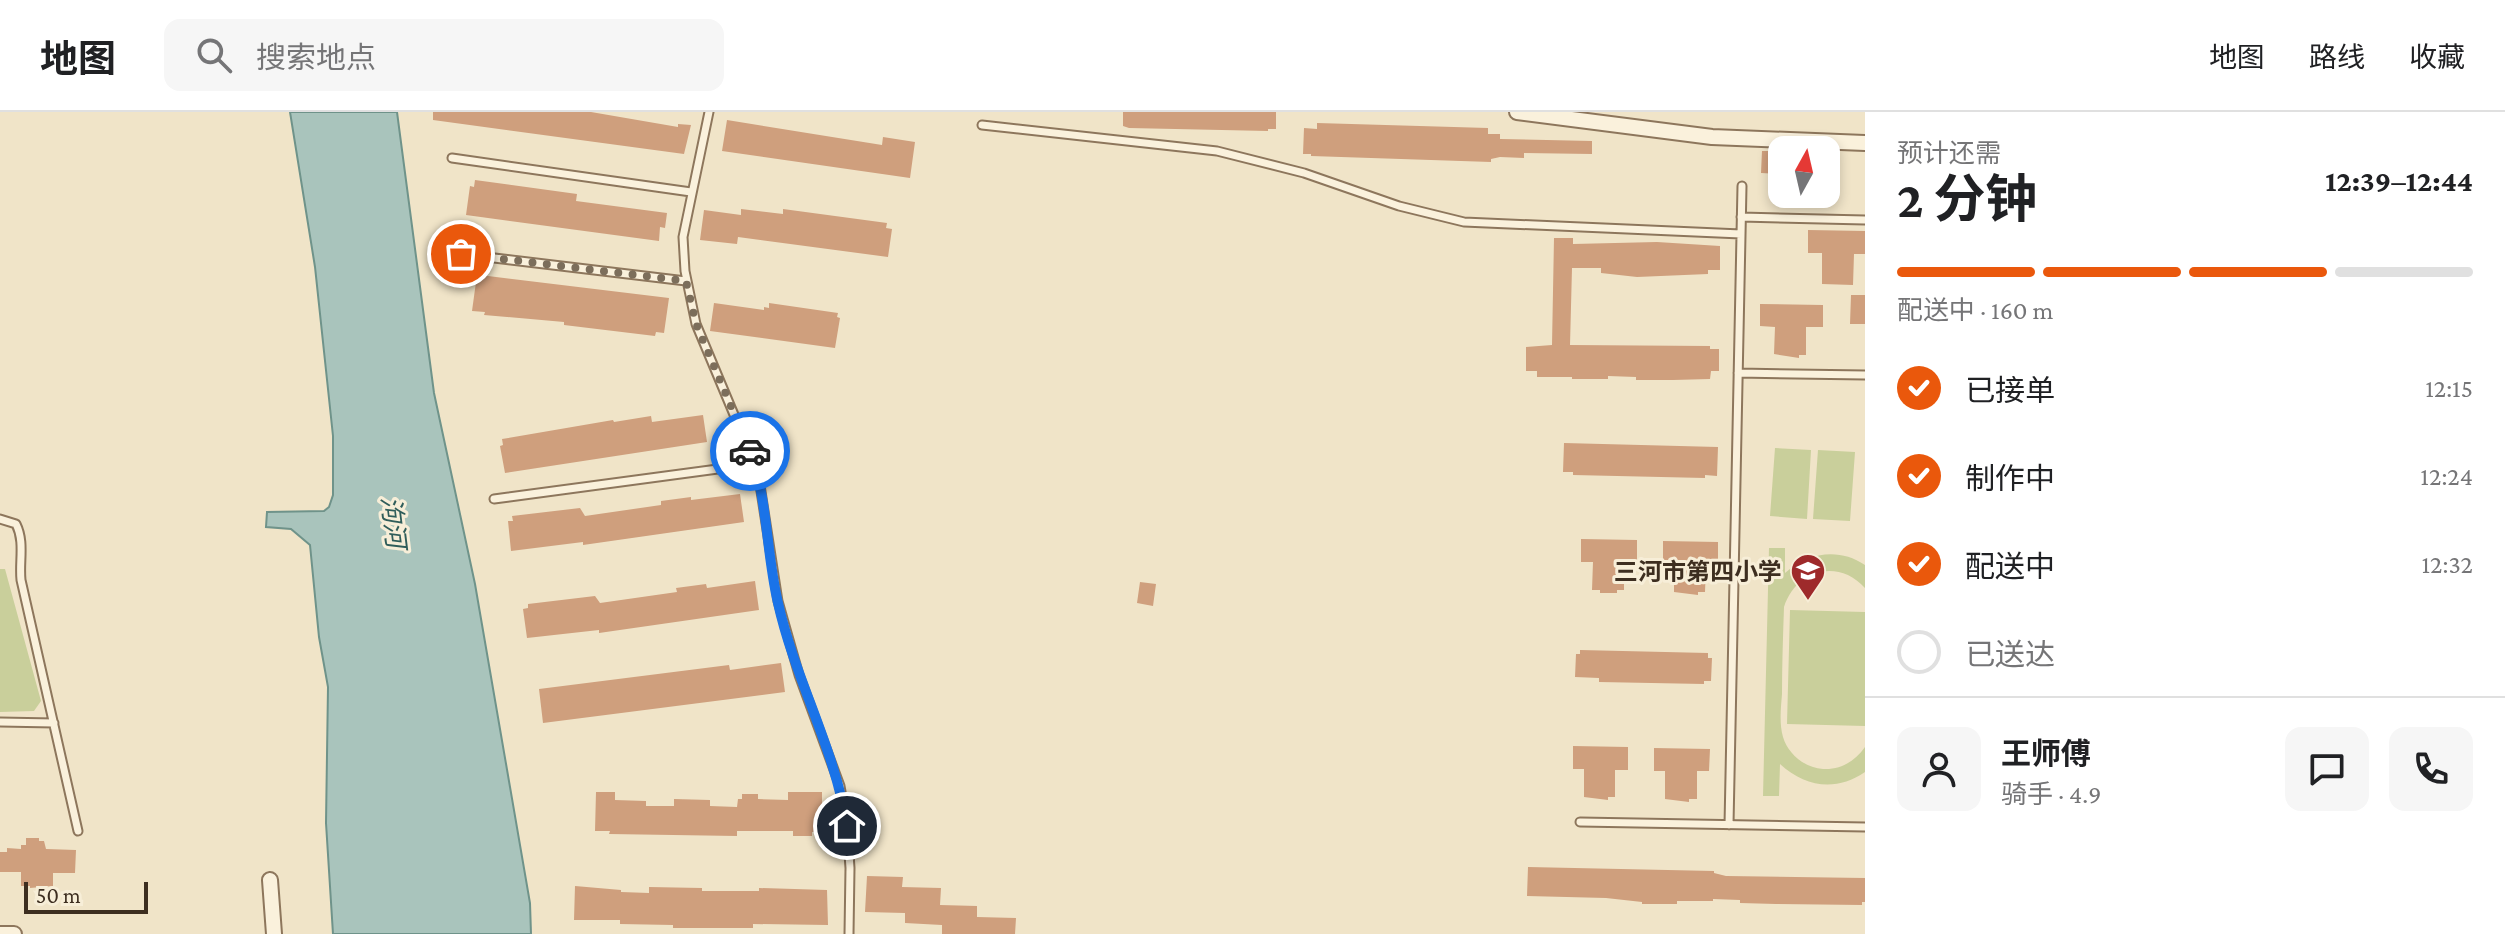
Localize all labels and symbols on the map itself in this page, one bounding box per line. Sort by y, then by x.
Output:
north arrow [1768,136,1840,208]
pin [427,220,495,288]
courier [710,411,790,491]
water label: 泃河 [375,494,411,555]
school or university icon: 三河市第四小学 [1789,552,1827,602]
place label: 三河市第四小学 [1614,558,1782,585]
pin [813,792,881,860]
scale bar [24,878,148,914]

